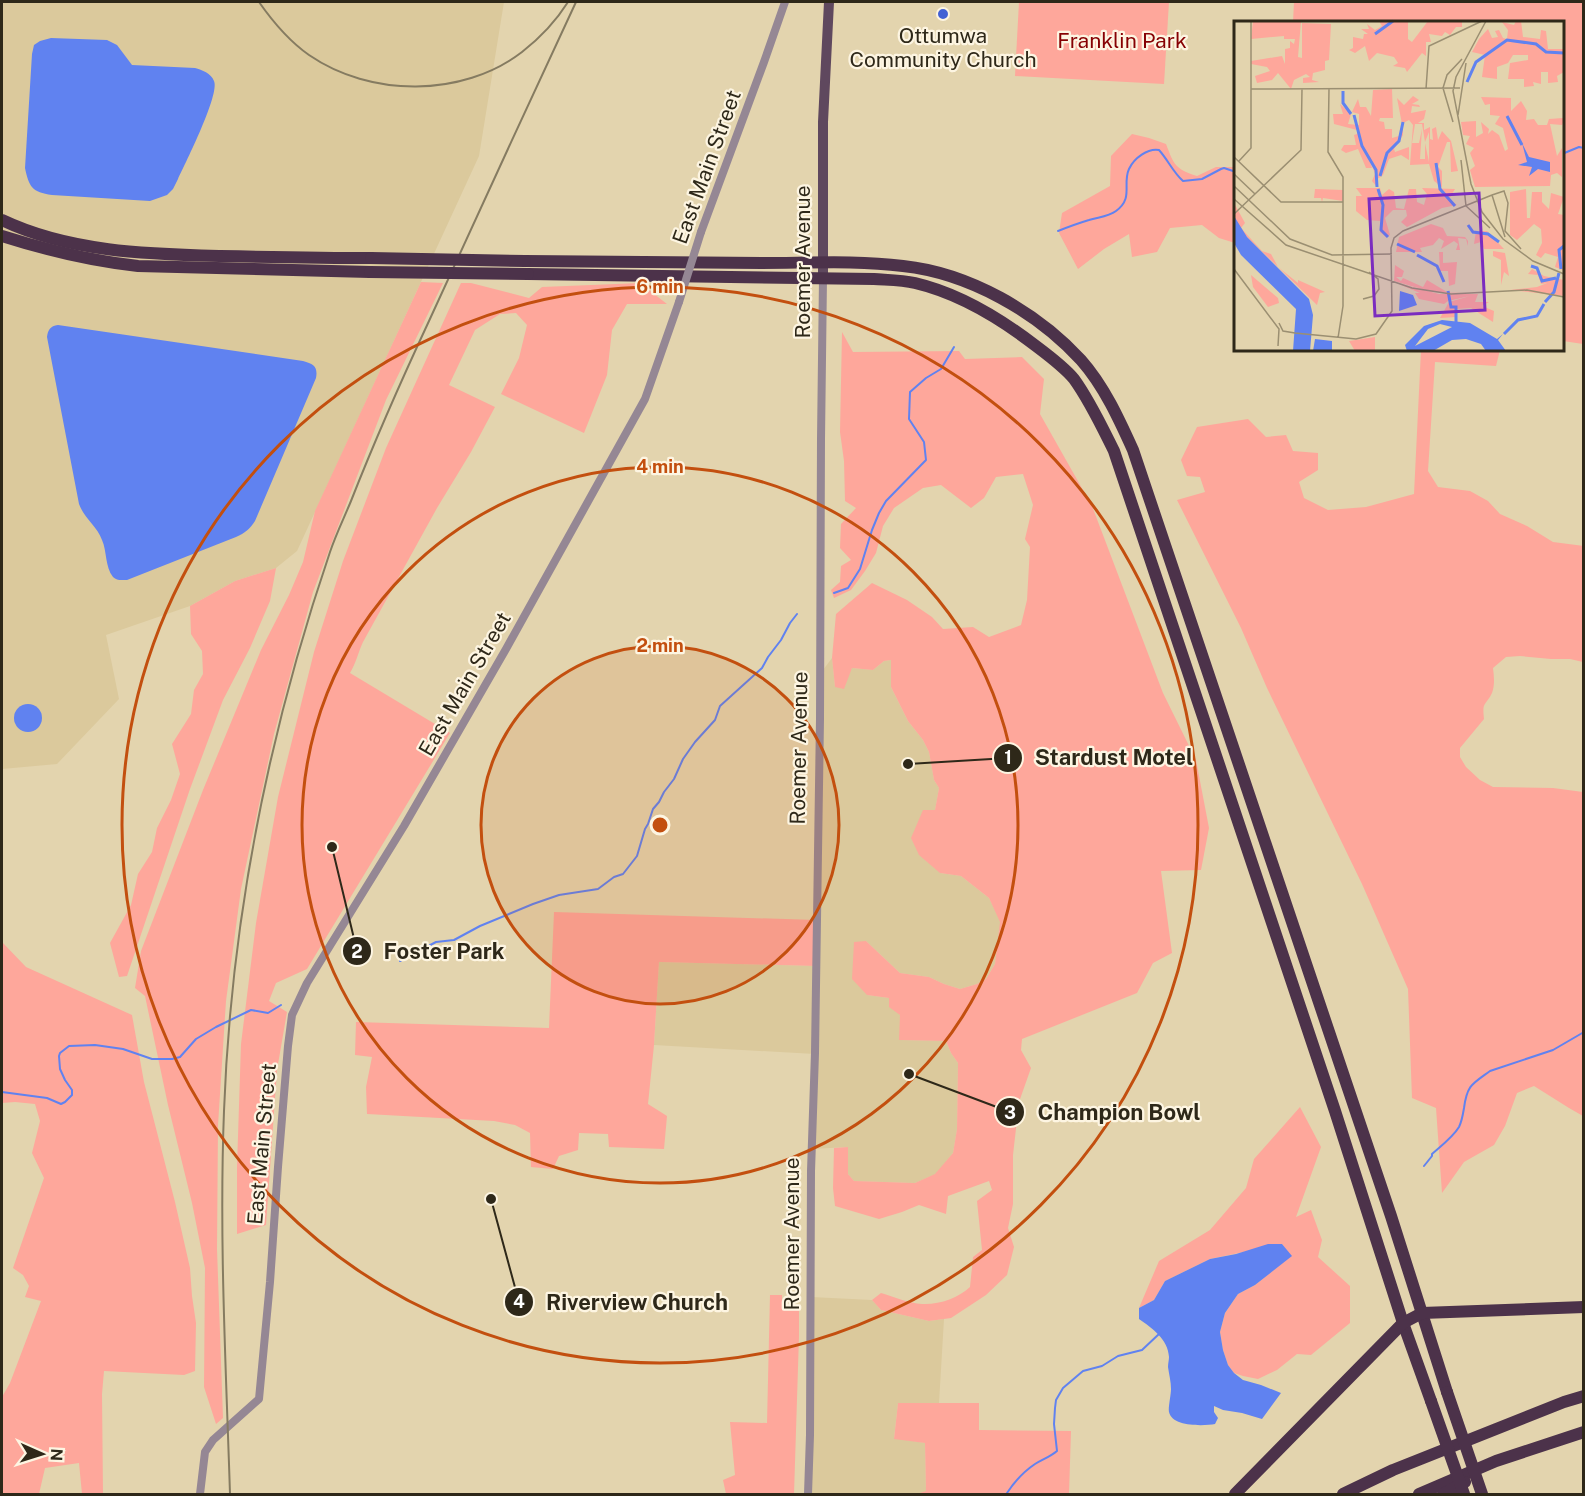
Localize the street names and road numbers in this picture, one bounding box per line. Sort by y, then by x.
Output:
street label: East Main Street [667,86,746,247]
street label: Roemer Avenue [790,185,815,339]
street label: East Main Street [413,607,516,760]
street label: Roemer Avenue [785,671,812,825]
street label: East Main Street [242,1062,281,1226]
street label: Roemer Avenue [779,1157,804,1311]

